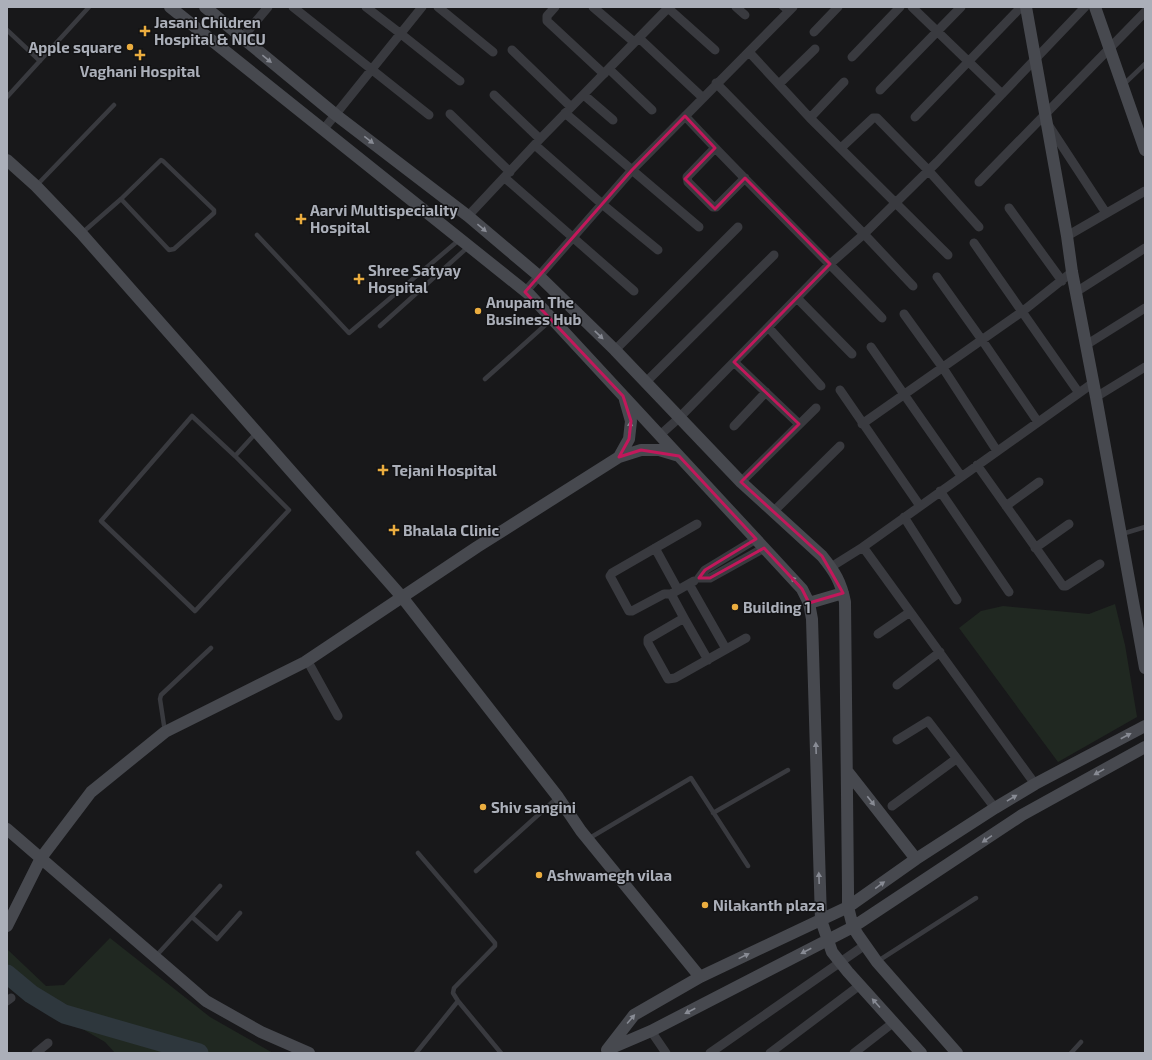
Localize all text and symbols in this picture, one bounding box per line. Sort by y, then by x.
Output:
place label: Jasani Children Hospital & NICU [154,13,266,48]
marker: Jasani Children Hospital & NICU [139,25,151,37]
place label: Apple square [29,38,122,56]
marker: Apple square [125,42,135,52]
marker: Vaghani Hospital [134,49,146,61]
one-way arrow [262,54,273,63]
place label: Vaghani Hospital [80,62,200,80]
one-way arrow [363,136,374,144]
place label: Aarvi Multispeciality Hospital [310,201,458,236]
marker: Aarvi Multispeciality Hospital [295,213,307,225]
one-way arrow [477,224,488,233]
place label: Shree Satyay Hospital [368,261,462,296]
marker: Shree Satyay Hospital [353,273,365,285]
place label: Anupam The Business Hub [486,293,582,328]
marker: Anupam The Business Hub [473,306,483,316]
one-way arrow [594,330,604,339]
one-way arrow [627,421,634,433]
place label: Tejani Hospital [392,461,497,479]
marker: Tejani Hospital [377,464,389,476]
place label: Bhalala Clinic [403,521,499,539]
marker: Bhalala Clinic [388,524,400,536]
one-way arrow [790,576,800,586]
place label: Building 1 [743,598,811,616]
marker: Building 1 [730,602,740,612]
one-way arrow [1120,733,1132,739]
one-way arrow [813,741,819,754]
one-way arrow [1093,769,1105,776]
one-way arrow [1006,795,1018,802]
one-way arrow [867,796,875,807]
place label: Shiv sangini [491,798,576,816]
marker: Shiv sangini [478,802,488,812]
one-way arrow [982,835,992,843]
place label: Ashwamegh vilaa [547,866,672,884]
marker: Ashwamegh vilaa [534,870,544,880]
one-way arrow [816,871,822,884]
one-way arrow [875,881,885,889]
place label: Nilakanth plaza [713,896,825,914]
marker: Nilakanth plaza [700,900,710,910]
one-way arrow [800,948,812,954]
one-way arrow [739,953,750,959]
one-way arrow [872,998,881,1008]
one-way arrow [685,1008,696,1014]
one-way arrow [627,1014,636,1025]

